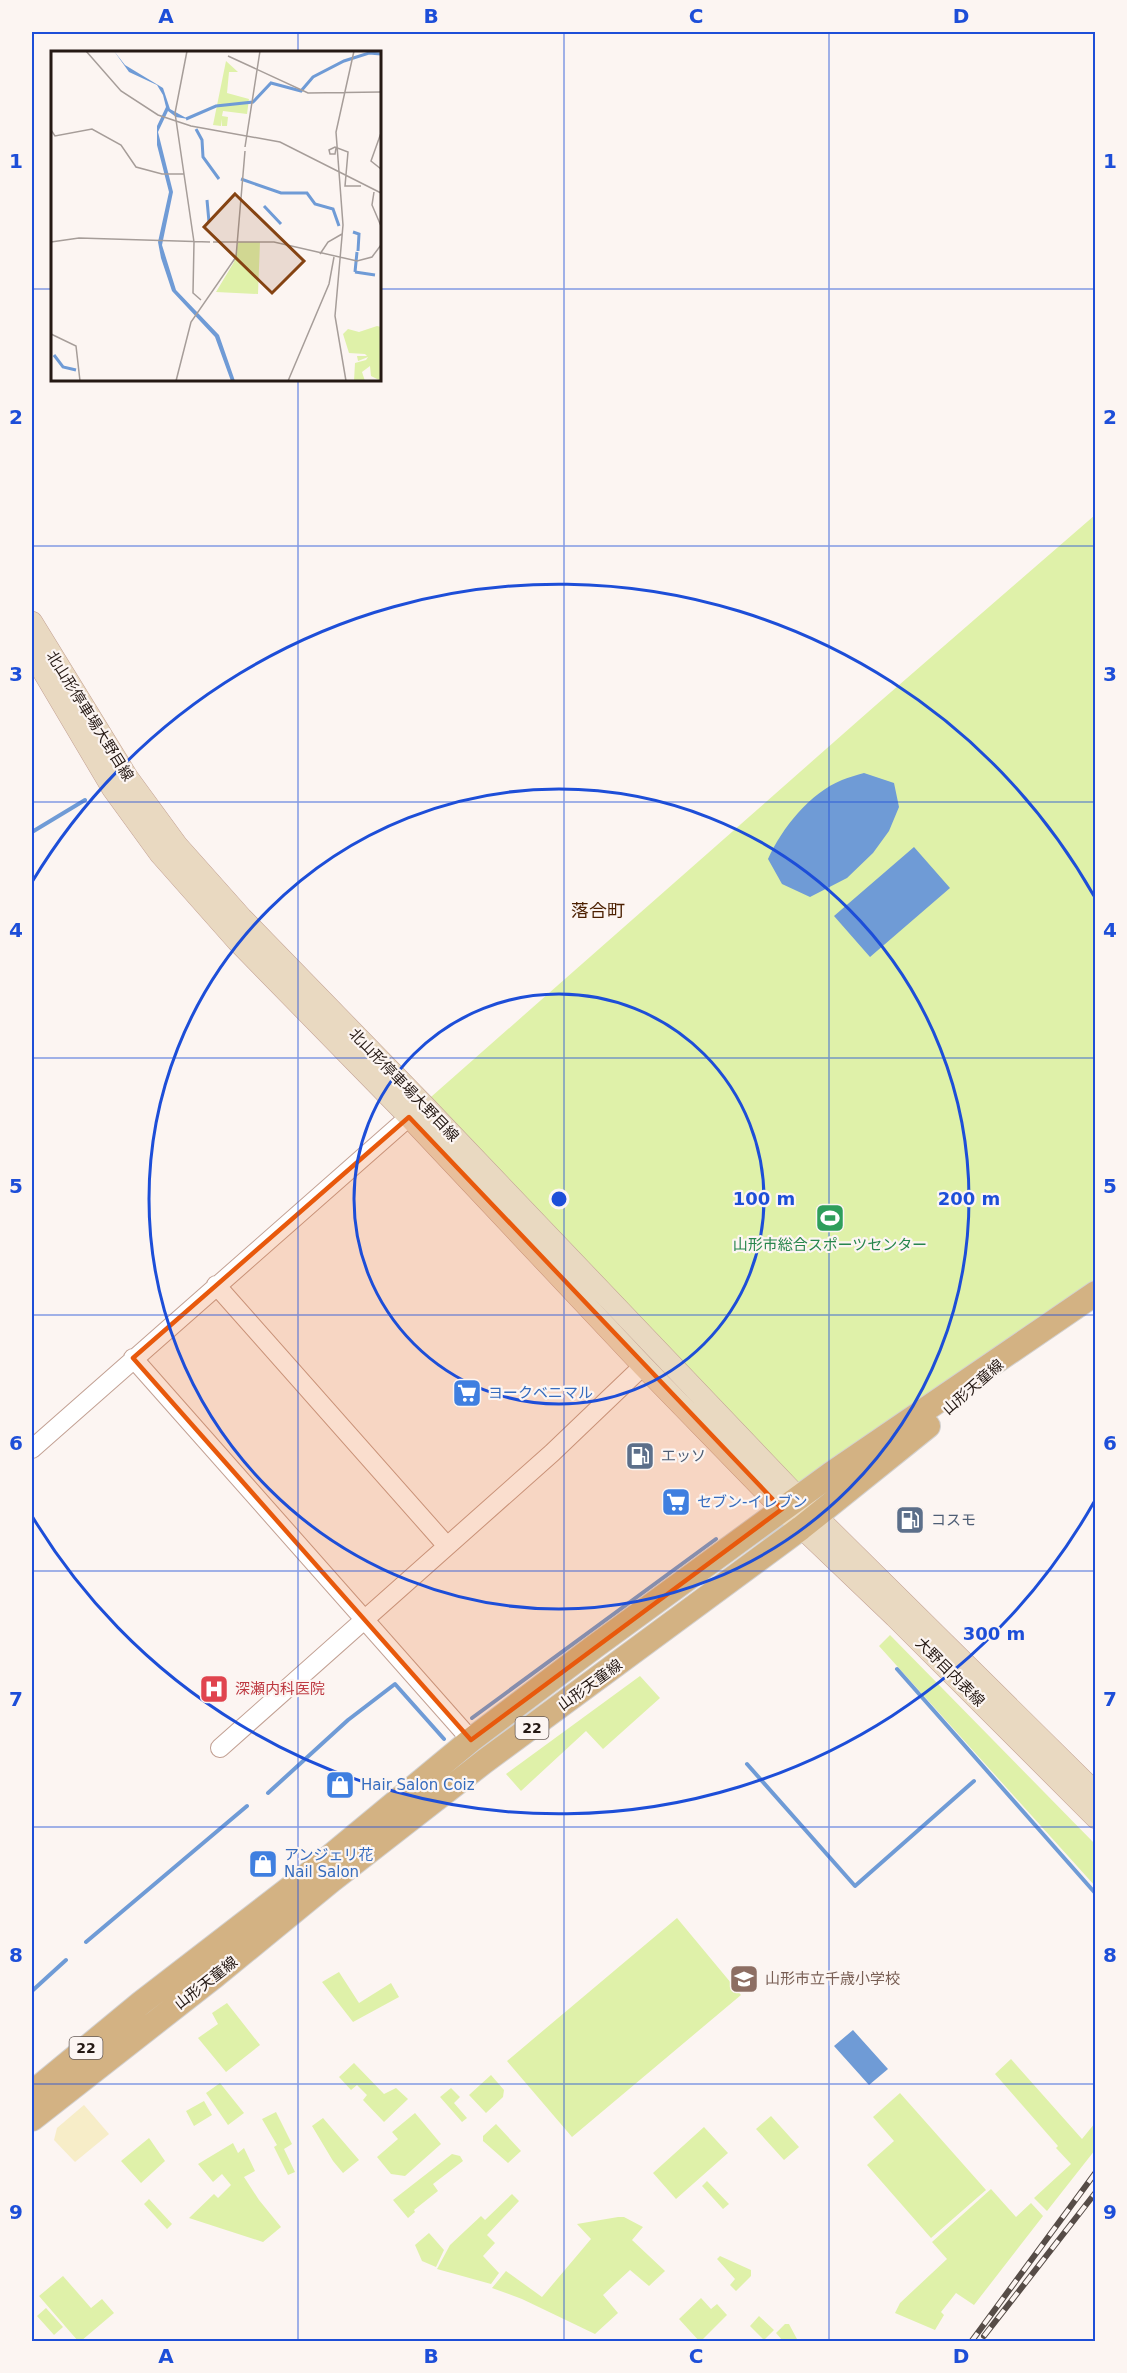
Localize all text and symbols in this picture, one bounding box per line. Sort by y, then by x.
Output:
text: A [158,4,174,28]
text: B [423,4,439,28]
text: C [689,4,703,28]
text: D [953,4,969,28]
inset map [51,51,381,381]
text: 1 [9,149,23,173]
text: 1 [1103,149,1117,173]
text: 2 [9,405,23,429]
text: 2 [1103,405,1117,429]
street label: 北山形停車場大野目線 [43,648,137,784]
text: 3 [9,662,23,686]
text: 3 [1103,662,1117,686]
district label: 落合町 [571,900,625,921]
text: 4 [9,918,23,942]
text: 4 [1103,918,1117,942]
street label: 北山形停車場大野目線 [345,1025,463,1145]
text: 5 [9,1174,23,1198]
text: 5 [1103,1174,1117,1198]
text: 100 m [733,1188,795,1209]
text: 200 m [938,1188,1000,1209]
centre of rings [549,1189,569,1209]
sports icon: 山形市総合スポーツセンター [814,1202,846,1234]
place label: 山形市総合スポーツセンター [733,1236,927,1254]
street label: 山形天童線 [939,1356,1007,1418]
supermarket icon: ヨークベニマル [451,1377,483,1409]
place label: ヨークベニマル [488,1384,593,1402]
text: 6 [9,1431,23,1455]
text: 6 [1103,1431,1117,1455]
fuel station icon: エッソ [624,1440,656,1472]
place label: エッソ [661,1447,706,1465]
supermarket icon: セブン-イレブン [660,1486,692,1518]
place label: セブン-イレブン [697,1493,807,1511]
fuel station icon: コスモ [894,1504,926,1536]
place label: コスモ [931,1511,976,1529]
text: 300 m [963,1623,1025,1644]
street label: 大野目内表線 [912,1634,988,1710]
street label: 山形天童線 [554,1656,626,1714]
hospital icon: 深瀬内科医院 [198,1673,230,1705]
place label: 深瀬内科医院 [235,1680,325,1698]
text: 7 [9,1687,23,1711]
text: 7 [1103,1687,1117,1711]
road number: 22 [516,1717,548,1739]
shop icon: Hair Salon Coiz [324,1769,356,1801]
place label: Hair Salon Coiz [361,1776,475,1794]
place label: アンジェリ花 Nail Salon [284,1846,373,1881]
shop icon: アンジェリ花 Nail Salon [247,1848,279,1880]
text: 8 [9,1943,23,1967]
text: 8 [1103,1943,1117,1967]
street label: 山形天童線 [171,1953,241,2013]
school or university icon: 山形市立千歳小学校 [728,1963,760,1995]
place label: 山形市立千歳小学校 [765,1970,900,1988]
road number: 22 [70,2037,103,2059]
text: 9 [9,2200,23,2224]
text: 9 [1103,2200,1117,2224]
text: A [158,2344,174,2368]
text: B [423,2344,439,2368]
text: C [689,2344,703,2368]
text: D [953,2344,969,2368]

